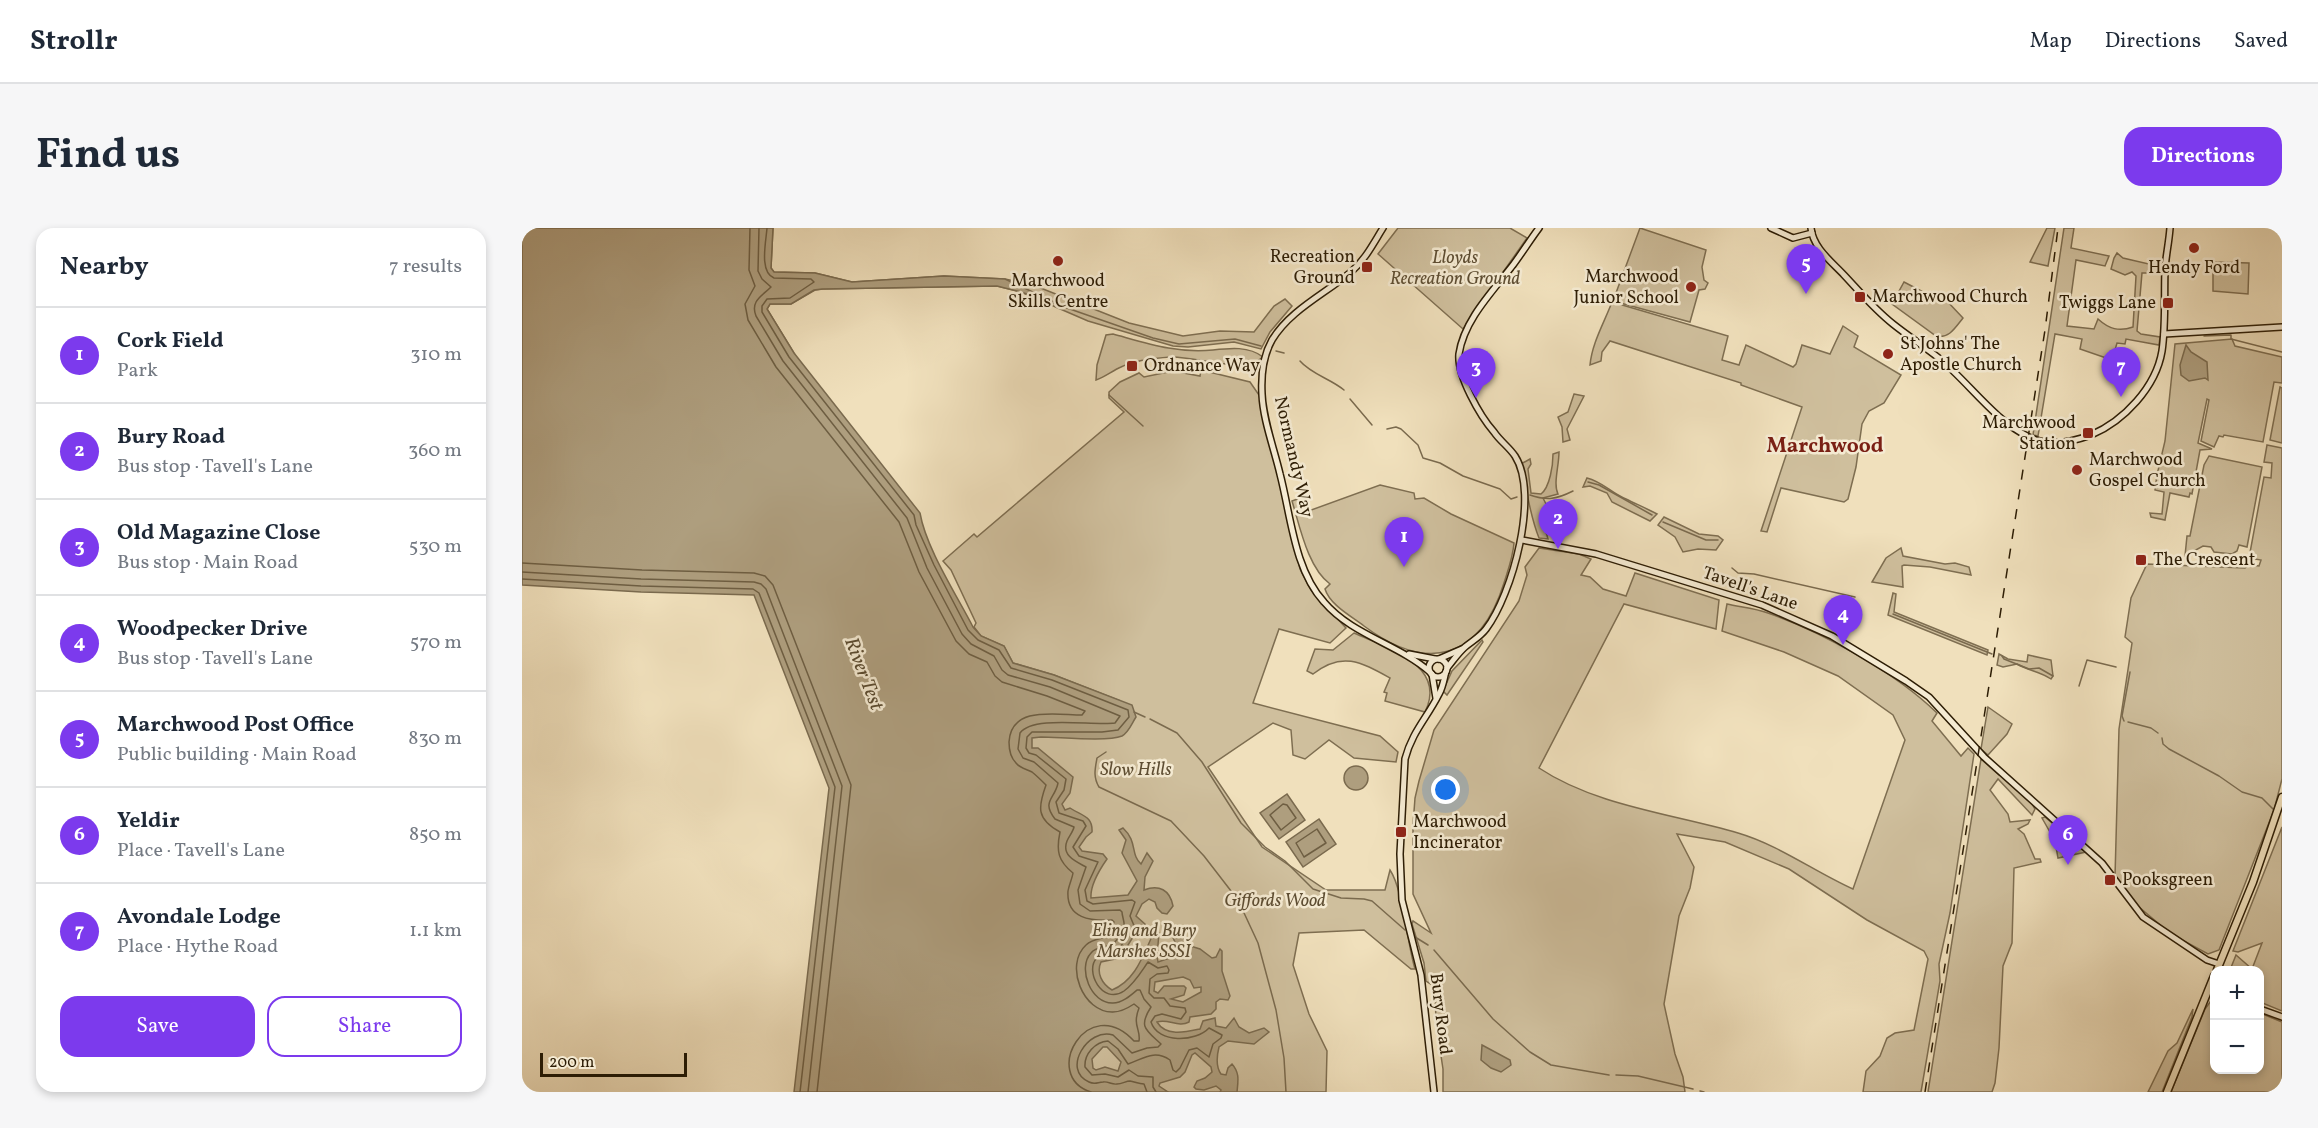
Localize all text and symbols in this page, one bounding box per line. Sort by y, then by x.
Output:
text: Strollr [30,22,118,61]
text: Map [2030,27,2072,56]
text: Directions [2105,27,2201,56]
text: Saved [2234,27,2288,56]
text: Find us [36,127,180,186]
button: Directions [2124,127,2282,186]
marker: Hendy Ford [2187,241,2201,255]
pin: 5 [1786,244,1826,294]
place label: Recreation Ground [1270,245,1355,291]
park label: Lloyds Recreation Ground [1390,246,1521,292]
text: Nearby [60,249,149,285]
text: 7 results [389,253,462,281]
marker: Marchwood Skills Centre [1051,254,1065,268]
place label: Hendy Ford [2148,256,2240,281]
marker: Recreation Ground [1360,260,1374,274]
place label: Marchwood Junior School [1573,265,1679,311]
place label: Marchwood Skills Centre [1008,269,1108,315]
marker: Marchwood Junior School [1684,280,1698,294]
place label: Marchwood Church [1872,285,2028,310]
marker: Marchwood Church [1853,290,1867,304]
place label: Twiggs Lane [2059,291,2156,316]
marker: Twiggs Lane [2161,296,2175,310]
text: Cork Field [117,326,224,357]
place label: St Johns' The Apostle Church [1900,332,2022,378]
text: 1 [75,341,84,369]
text: 310 m [410,341,462,369]
marker: St Johns' The Apostle Church [1881,347,1895,361]
pin: 3 [1456,348,1496,398]
pin: 7 [2102,348,2140,397]
place label: Ordnance Way [1144,354,1260,379]
text: Park [117,357,158,385]
marker: Ordnance Way [1125,359,1139,373]
street label: Normandy Way [1267,394,1319,520]
place label: Marchwood Station [1982,411,2076,457]
text: Bury Road [117,422,225,453]
marker: Marchwood Station [2081,426,2095,440]
district label: Marchwood [1766,432,1884,461]
text: 2 [74,437,85,465]
text: 360 m [408,437,462,465]
place label: Marchwood Gospel Church [2089,448,2206,494]
text: Bus stop · Tavell's Lane [117,453,313,481]
marker: Marchwood Gospel Church [2070,463,2084,477]
pin: 2 [1538,500,1578,549]
text: Old Magazine Close [117,518,320,549]
pin: 1 [1384,518,1424,567]
text: 3 [74,533,85,561]
text: 530 m [409,533,462,561]
place label: The Crescent [2153,548,2255,573]
text: Bus stop · Main Road [117,549,298,577]
marker: The Crescent [2134,553,2148,567]
street label: Tavell's Lane [1699,561,1801,617]
pin: 4 [1824,596,1862,645]
text: Woodpecker Drive [117,614,308,645]
text: 4 [73,629,86,657]
text: 570 m [410,629,462,657]
water label: River Test [836,633,890,715]
text: Bus stop · Tavell's Lane [117,645,313,673]
text: Marchwood Post Office [117,710,354,741]
text: 5 [75,725,84,753]
text: 830 m [408,725,462,753]
text: Public building · Main Road [117,741,357,769]
park label: Slow Hills [1100,758,1172,783]
your location [1431,775,1460,804]
text: Yeldir [117,806,180,837]
place label: Marchwood Incinerator [1413,810,1507,856]
pin: 6 [2048,816,2088,865]
text: 6 [74,821,85,849]
text: 850 m [409,821,462,849]
marker: Marchwood Incinerator [1394,825,1408,839]
text: Place · Tavell's Lane [117,837,285,865]
place label: Pooksgreen [2122,868,2213,893]
marker: Pooksgreen [2103,873,2117,887]
park label: Giffords Wood [1224,889,1326,914]
text: Avondale Lodge [117,902,281,933]
text: 7 [75,917,84,945]
text: 1.1 km [409,917,462,945]
park label: Eling and Bury Marshes SSSI [1092,919,1196,965]
text: Place · Hythe Road [117,933,278,961]
map controls [2210,966,2264,1074]
button: + [2210,966,2264,1020]
street label: Bury Road [1423,972,1457,1056]
button: Save [60,996,255,1057]
button: Share [267,996,462,1057]
button: − [2210,1020,2264,1074]
scale bar [540,1050,687,1078]
text: 200 m [549,1052,594,1074]

